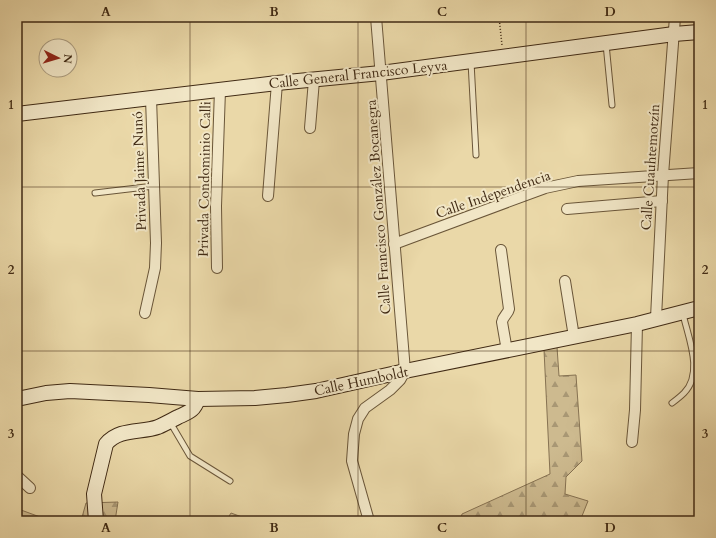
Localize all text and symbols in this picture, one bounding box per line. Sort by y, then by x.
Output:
text: A [101,3,111,21]
text: B [269,3,279,21]
text: C [437,3,447,21]
text: D [604,3,616,21]
north arrow [38,38,78,78]
text: N [60,53,75,65]
street label: Calle General Francisco Leyva [268,56,448,93]
text: 1 [8,96,14,114]
text: 1 [702,96,708,114]
street label: Calle Francisco González Bocanegra [362,99,395,315]
street label: Privada Condominio Calli [194,101,215,257]
street label: Calle Cuauhtemotzín [637,103,664,231]
street label: Privada Jaime Nunó [128,110,151,231]
street label: Calle Independencia [433,166,553,223]
text: 2 [8,261,15,279]
text: 2 [702,261,709,279]
street label: Calle Humboldt [312,362,410,401]
text: 3 [8,425,15,443]
text: 3 [702,425,709,443]
text: A [101,519,111,537]
text: B [269,519,279,537]
text: C [437,519,447,537]
text: D [604,519,616,537]

